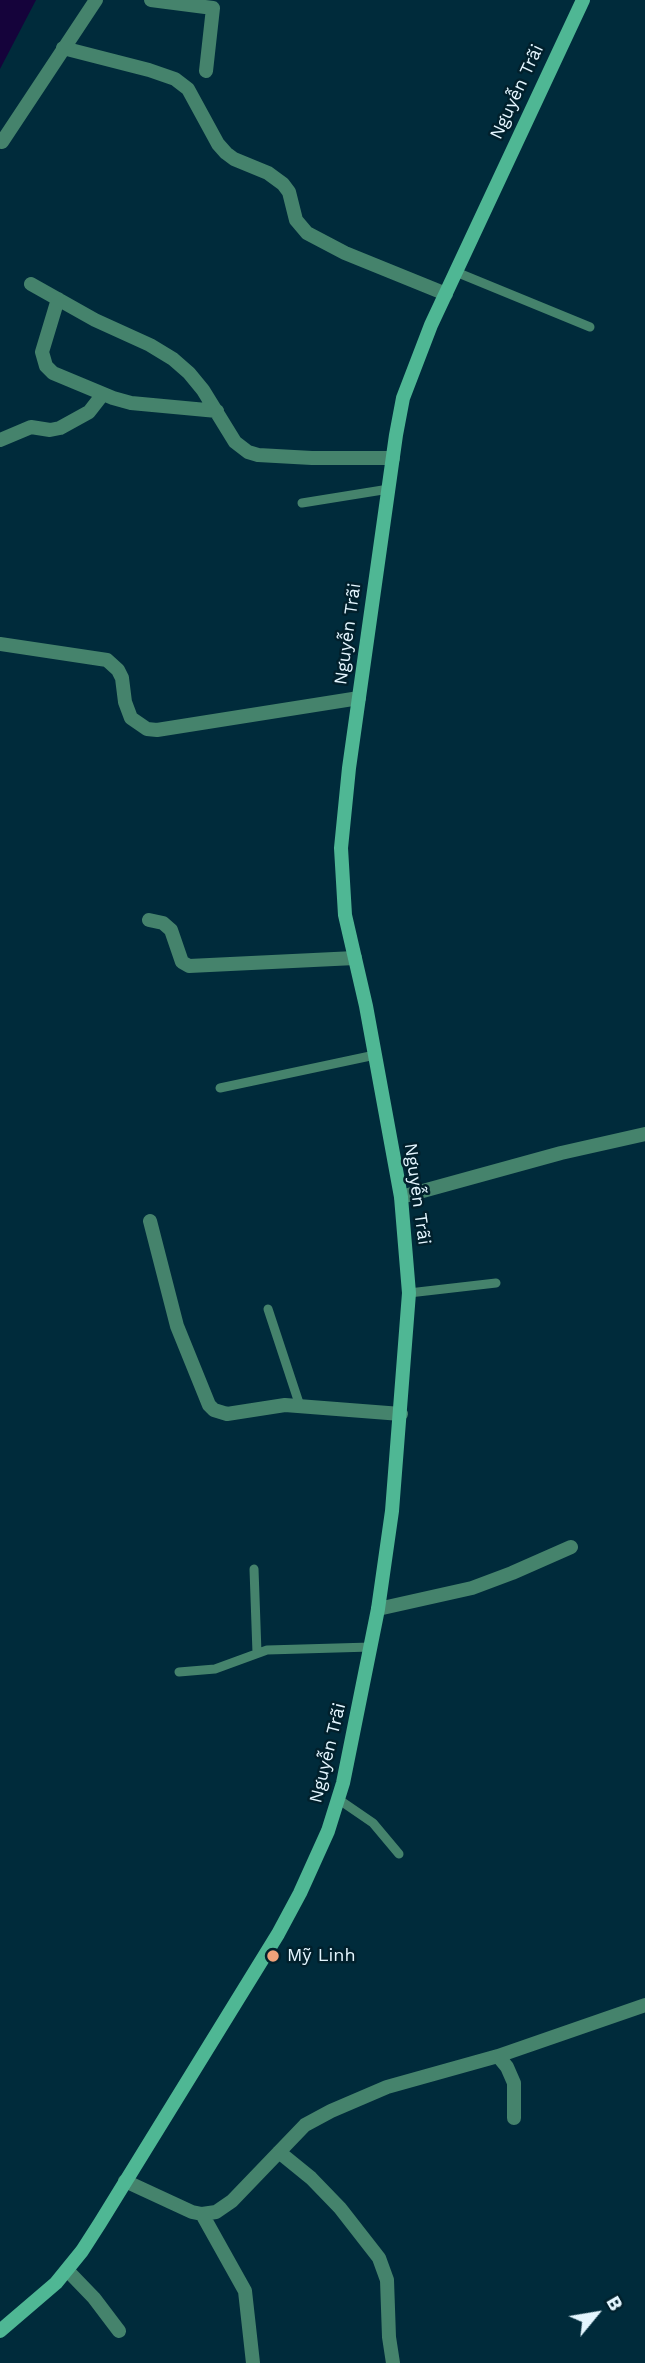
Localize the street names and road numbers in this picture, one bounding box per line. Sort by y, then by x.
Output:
street label: Nguyễn Trãi [486,41,548,143]
street label: Nguyễn Trãi [330,582,366,686]
street label: Nguyễn Trãi [399,1142,435,1246]
street label: Nguyễn Trãi [305,1701,351,1805]

